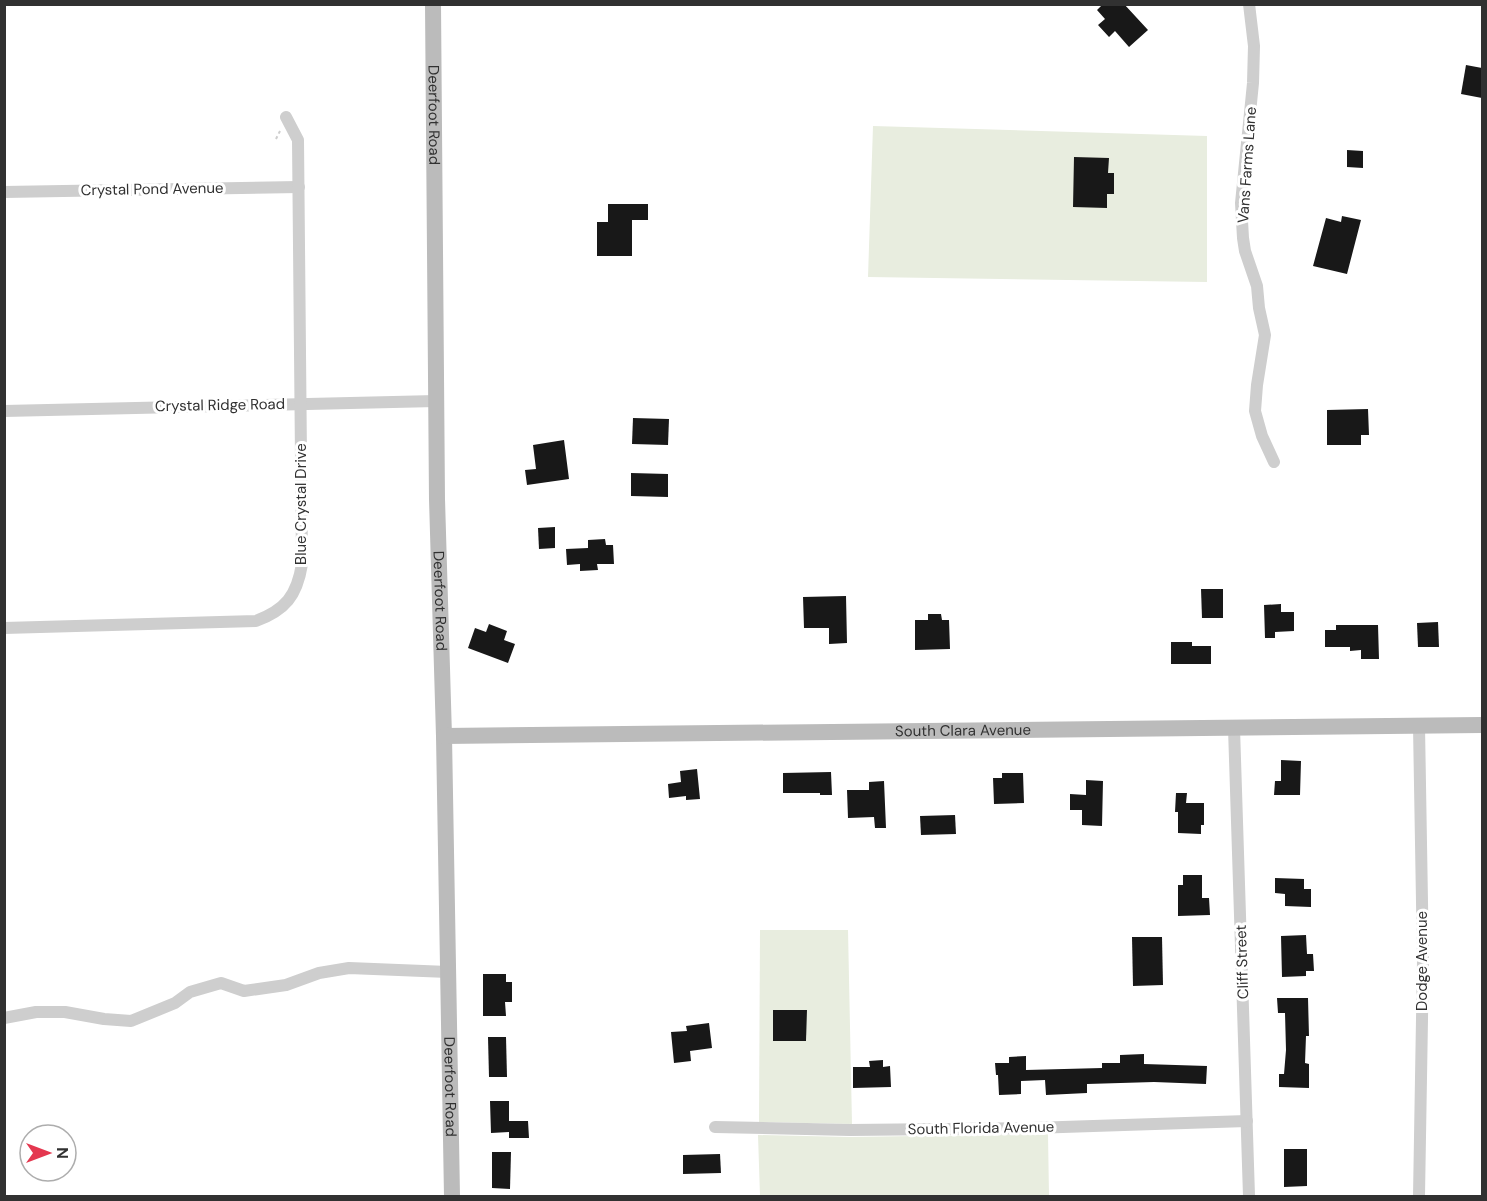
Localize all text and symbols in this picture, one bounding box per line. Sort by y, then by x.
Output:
street label: Deerfoot Road [423,65,444,165]
street label: Vans Farms Lane [1233,106,1261,224]
street label: Crystal Pond Avenue [80,178,224,200]
street label: Crystal Ridge Road [155,394,285,416]
street label: Blue Crystal Drive [291,443,311,565]
street label: Deerfoot Road [429,551,451,651]
street label: South Clara Avenue [895,720,1031,741]
street label: Dodge Avenue [1412,911,1432,1011]
street label: Cliff Street [1231,924,1253,1000]
street label: Deerfoot Road [439,1037,461,1137]
street label: South Florida Avenue [908,1117,1054,1139]
north arrow [18,1123,78,1183]
text: N [52,1147,73,1159]

